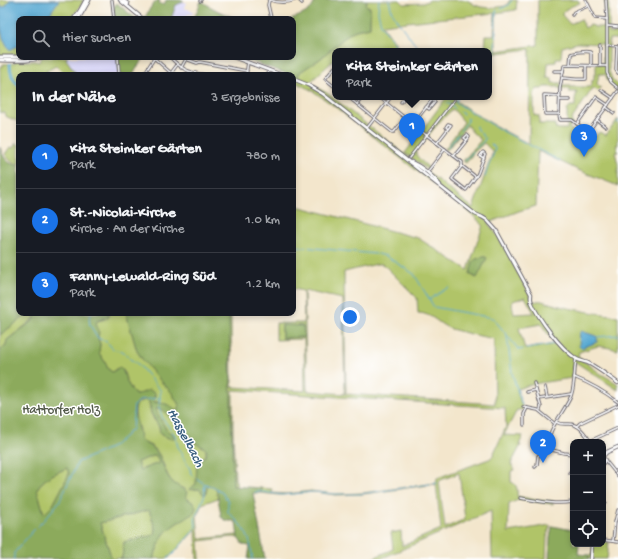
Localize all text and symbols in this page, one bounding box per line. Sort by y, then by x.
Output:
search box [16,16,296,60]
icon: search [30,27,52,49]
text: Hier suchen [62,29,131,47]
popup [332,48,492,100]
text: Kita Steimker Gärten [346,58,478,76]
text: Park [346,76,371,91]
text: In der Nähe [32,88,115,108]
text: 3 Ergebnisse [211,91,280,106]
pin: 1 [399,113,425,146]
pin: 3 [571,124,597,157]
text: Kita Steimker Gärten [70,140,202,158]
text: 1 [42,149,48,164]
text: 780 m [246,149,280,164]
text: Park [70,158,95,173]
text: St.-Nicolai-Kirche [70,204,176,222]
text: 2 [42,213,48,228]
text: 1.0 km [245,213,280,228]
text: Kirche · An der Kirche [70,222,185,237]
text: Fanny-Lewald-Ring Süd [70,268,215,286]
text: 3 [42,277,48,292]
text: 1.2 km [246,277,280,292]
text: Park [70,286,95,301]
your location [340,307,360,327]
park label: Hattorfer Holz [22,403,101,418]
water label: Hasselbach [162,406,208,471]
pin: 2 [530,430,556,463]
map controls [570,439,606,547]
button: + [570,439,606,475]
button: − [570,475,606,511]
button: locate [570,511,606,547]

